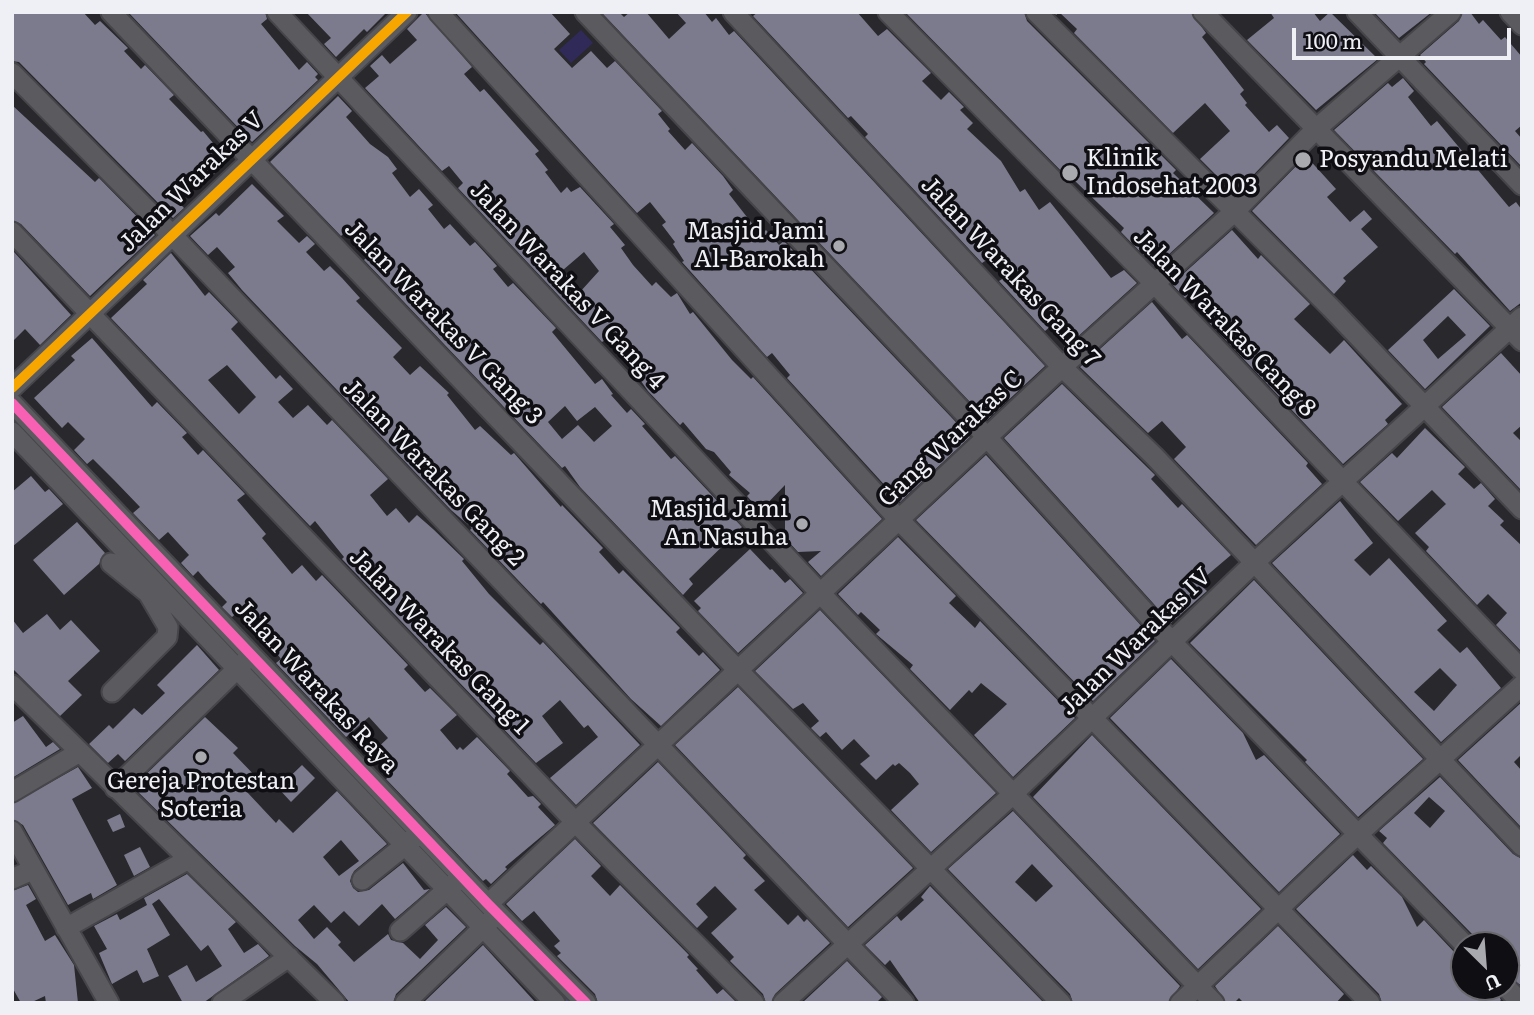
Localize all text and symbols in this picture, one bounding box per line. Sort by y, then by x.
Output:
scale bar [1296,14,1515,58]
text: 100 m [1305,24,1362,55]
street label: Jalan Warakas V [114,106,270,258]
place label: Klinik Indosehat 2003 [1086,145,1258,201]
place label: Posyandu Melati [1319,146,1508,174]
marker: Posyandu Melati [1293,150,1313,170]
marker: Klinik Indosehat 2003 [1060,163,1080,183]
street label: Jalan Warakas Gang 7 [914,171,1106,373]
street label: Jalan Warakas V Gang 4 [463,176,671,396]
street label: Jalan Warakas V Gang 3 [338,215,548,431]
place label: Masjid Jami Al-Barokah [687,218,825,274]
street label: Jalan Warakas Gang 8 [1127,223,1321,423]
marker: Masjid Jami Al-Barokah [831,238,847,254]
street label: Gang Warakas C [873,365,1029,513]
street label: Jalan Warakas Gang 2 [336,373,530,573]
place label: Masjid Jami An Nasuha [650,496,788,552]
marker: Masjid Jami An Nasuha [794,516,810,532]
street label: Jalan Warakas Gang 1 [343,543,535,741]
street label: Jalan Warakas IV [1054,562,1218,722]
street label: Jalan Warakas Raya [228,594,404,780]
marker: Gereja Protestan Soteria [193,749,209,765]
place label: Gereja Protestan Soteria [107,768,295,824]
north arrow [1450,931,1520,1001]
text: U [1480,967,1506,999]

